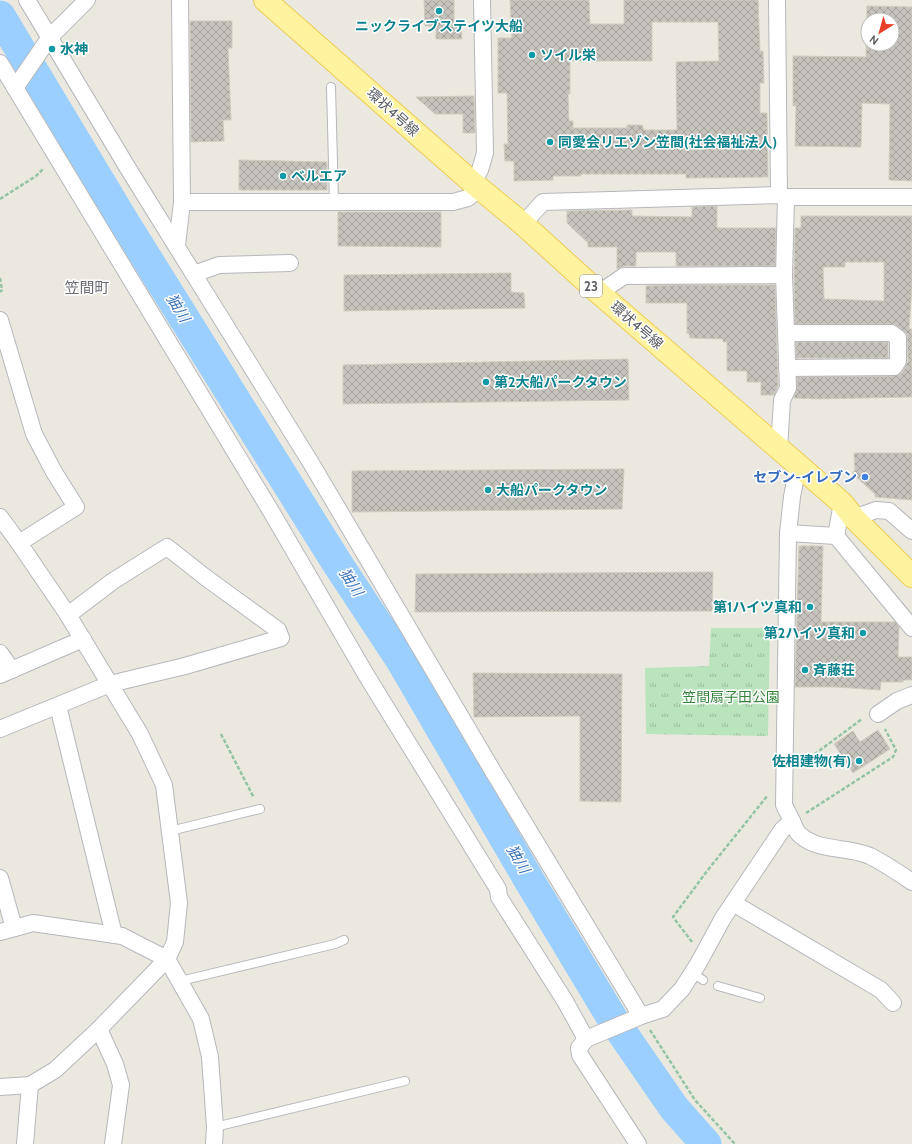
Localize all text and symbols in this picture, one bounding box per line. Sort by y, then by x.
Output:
marker: ニックライブステイツ大船 [434,6,444,16]
north arrow [860,12,900,52]
place label: ニックライブステイツ大船 [355,17,523,35]
text: N [867,32,881,48]
place label: 水神 [60,40,88,58]
marker: 水神 [47,44,57,54]
place label: ソイル栄 [540,46,596,64]
marker: ソイル栄 [527,50,537,60]
street label: 環状4号線 [363,84,423,140]
place label: 同愛会リエゾン笠間(社会福祉法人) [558,133,777,151]
marker: 同愛会リエゾン笠間(社会福祉法人) [545,137,555,147]
place label: ベルエア [291,167,347,185]
marker: ベルエア [278,171,288,181]
road number: 23 [580,275,602,297]
district label: 笠間町 [64,279,110,297]
water label: 㹨川 [163,291,194,327]
street label: 環状4号線 [607,297,667,353]
place label: 第2大船パークタウン [494,373,627,391]
marker: 第2大船パークタウン [481,377,491,387]
place label: セブン-イレブン [753,468,857,486]
marker: セブン-イレブン [860,472,870,482]
place label: 大船パークタウン [496,481,607,499]
marker: 大船パークタウン [483,485,493,495]
water label: 㹨川 [335,565,368,601]
place label: 第1ハイツ真和 [713,598,802,616]
marker: 第1ハイツ真和 [805,602,815,612]
place label: 第2ハイツ真和 [764,624,855,642]
marker: 第2ハイツ真和 [858,628,868,638]
place label: 斉藤荘 [813,661,855,679]
marker: 斉藤荘 [800,665,810,675]
park label: 笠間扇子田公園 [682,688,780,706]
place label: 佐相建物(有) [772,752,851,770]
marker: 佐相建物(有) [854,756,864,766]
water label: 㹨川 [503,842,534,878]

